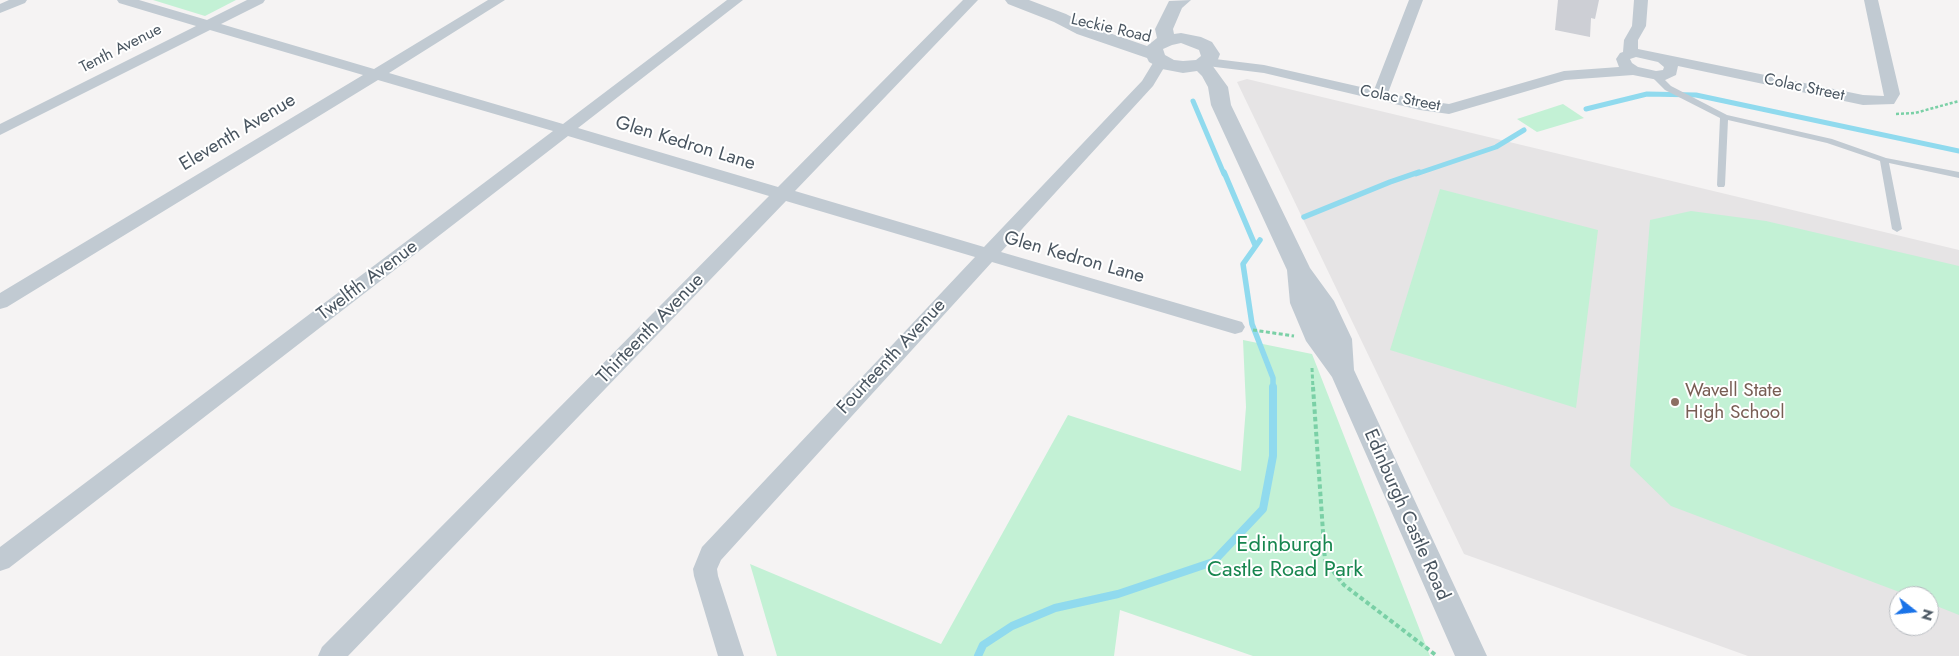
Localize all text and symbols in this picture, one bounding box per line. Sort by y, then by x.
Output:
street label: Leckie Road [1069,10,1153,48]
street label: Tenth Avenue [77,20,165,78]
street label: Colac Street [1762,70,1846,106]
street label: Colac Street [1358,82,1442,116]
street label: Eleventh Avenue [176,89,300,177]
street label: Glen Kedron Lane [612,112,758,176]
street label: Glen Kedron Lane [1001,227,1147,289]
street label: Twelfth Avenue [313,236,423,326]
street label: Thirteenth Avenue [593,269,709,389]
street label: Fourteenth Avenue [833,295,951,419]
place label: Wavell State High School [1685,380,1785,424]
marker: Wavell State High School [1669,396,1681,408]
street label: Edinburgh Castle Road [1358,426,1454,604]
park label: Edinburgh Castle Road Park [1207,533,1363,584]
north arrow [1889,586,1939,636]
text: N [1916,607,1939,623]

